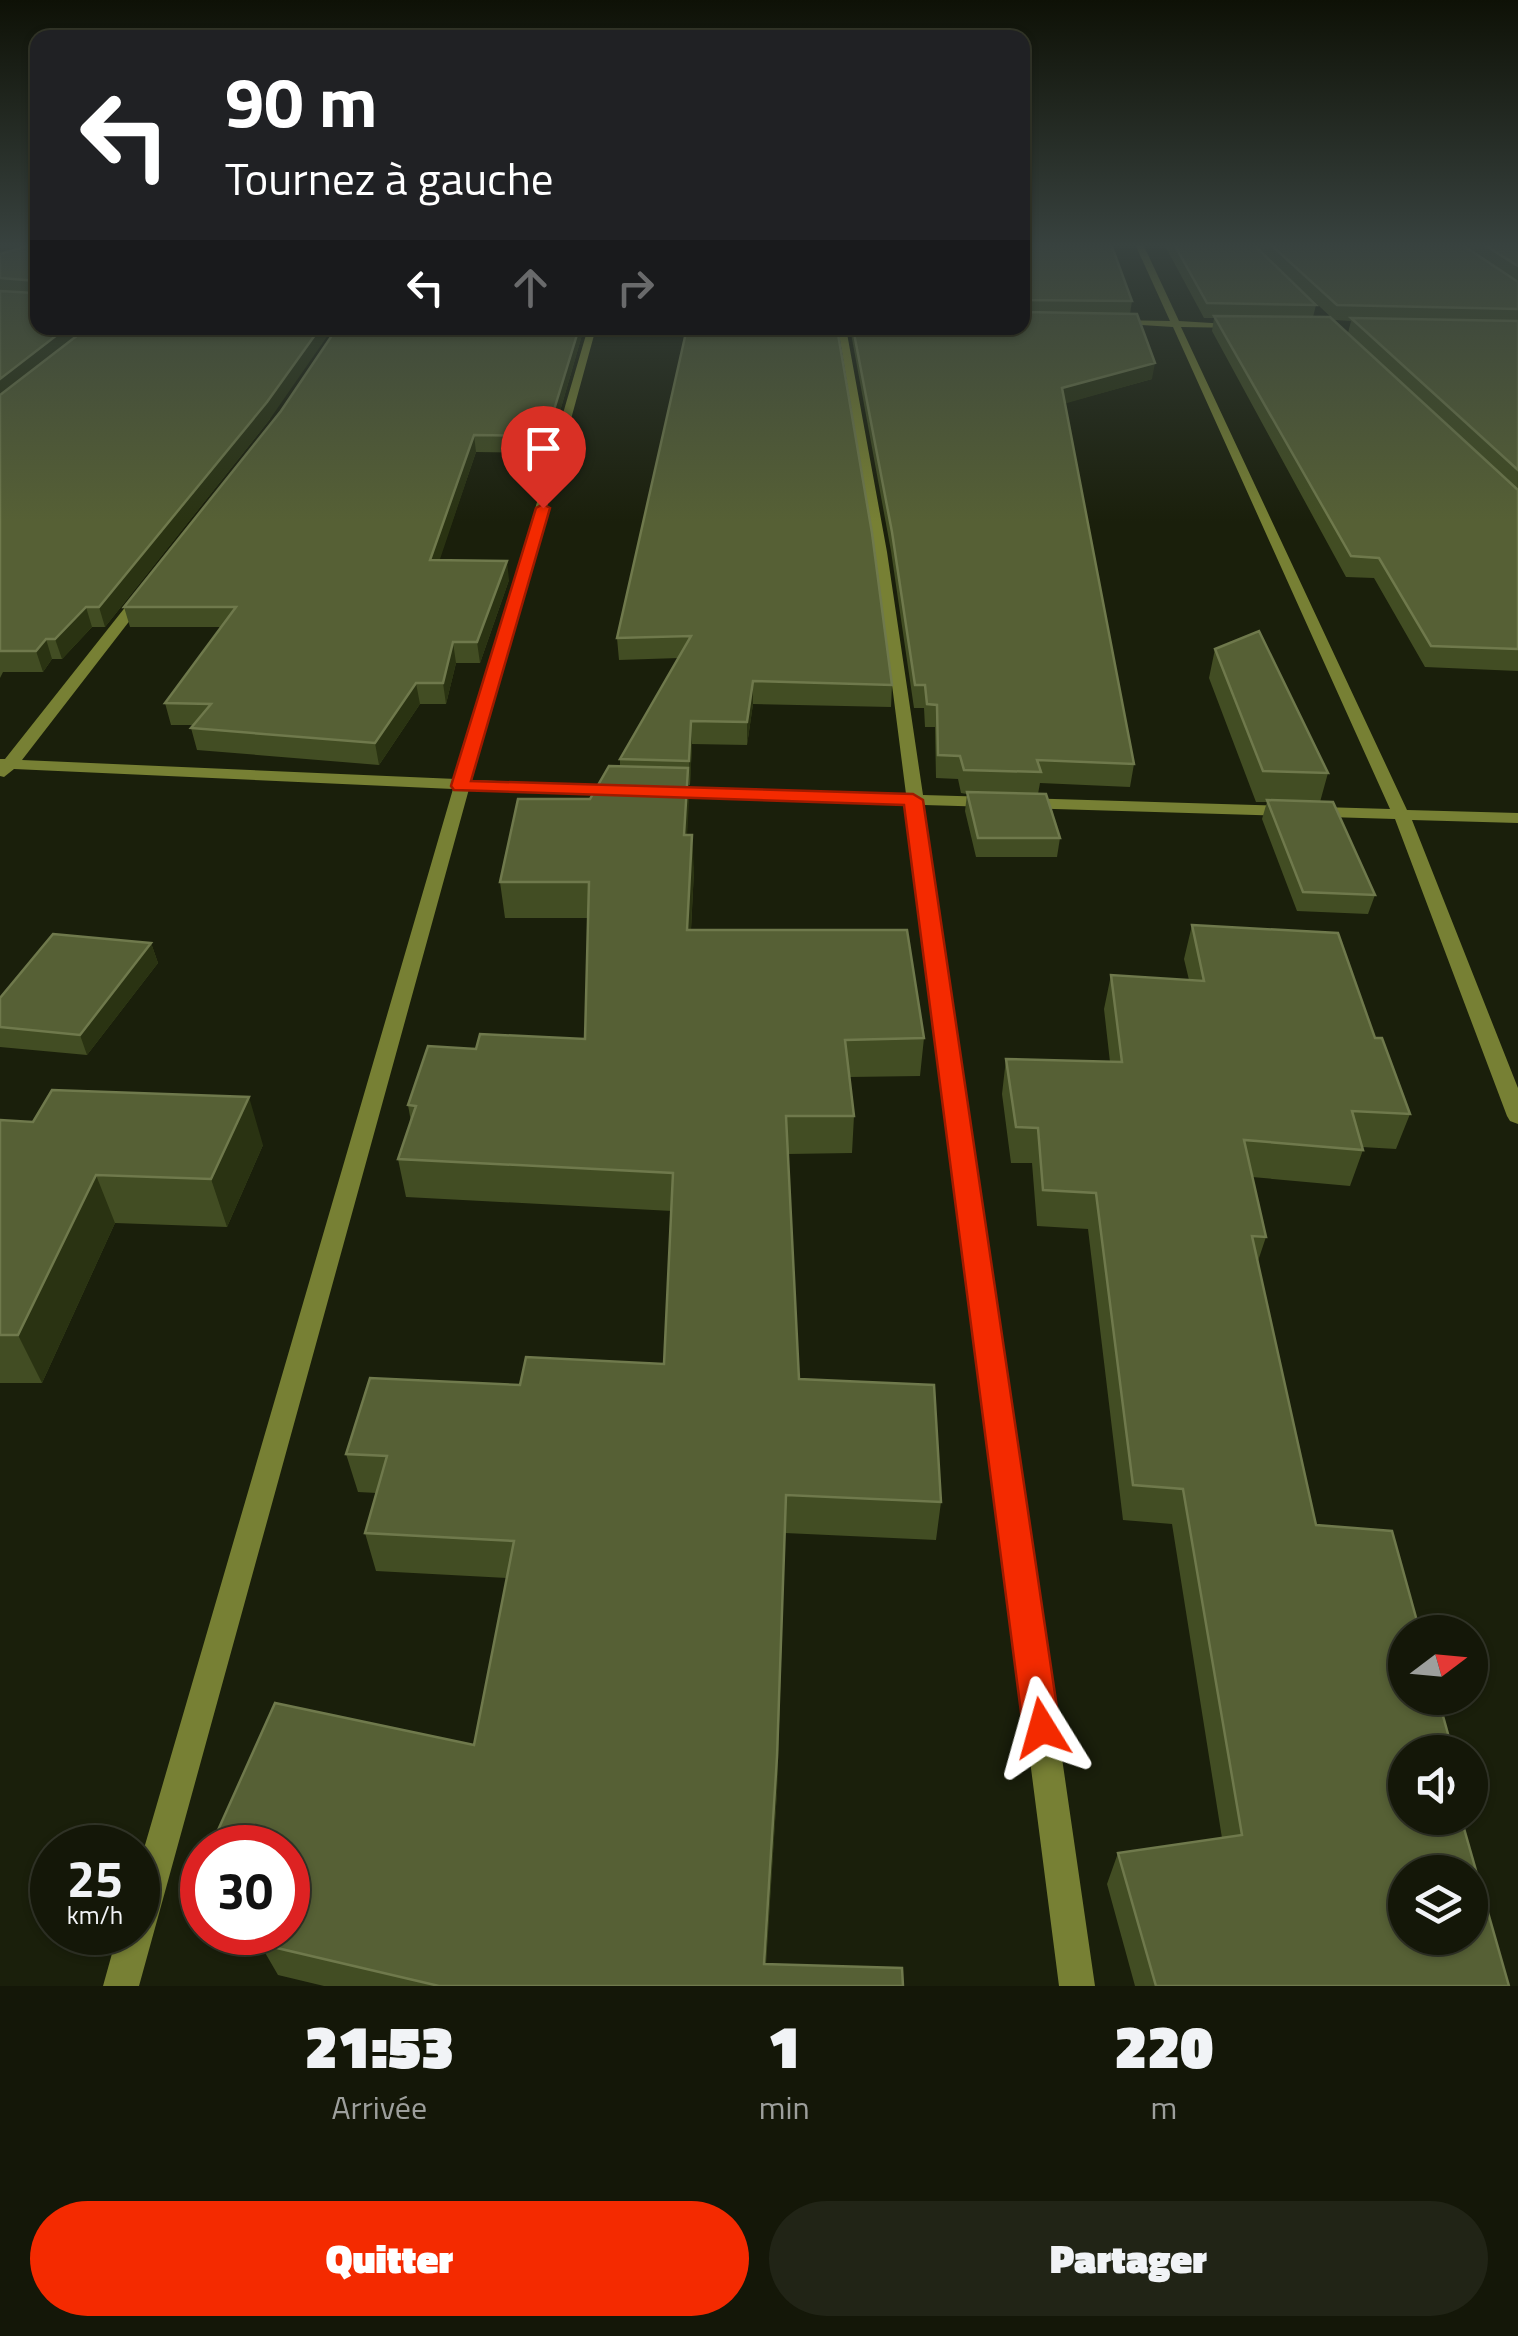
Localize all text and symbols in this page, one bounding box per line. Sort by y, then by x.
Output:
text: 90 m [225,48,378,154]
icon: left [60,70,190,200]
text: Tournez à gauche [225,144,554,212]
icon: left [398,260,453,315]
icon: ahead [503,260,558,315]
icon: right [608,260,663,315]
pin [501,406,586,509]
icon: arrive [516,421,571,476]
north arrow [1388,1615,1488,1715]
map controls [1388,1615,1488,1955]
position arrow [990,1676,1094,1780]
button: sound [1388,1735,1488,1835]
speed limit sign: 30 [180,1825,310,1955]
text: 25 [67,1840,123,1916]
button: layers [1388,1855,1488,1955]
text: km/h [67,1896,123,1934]
text: 21:53 [305,2000,454,2091]
text: 1 [768,2000,801,2091]
text: 220 [1114,2000,1213,2091]
text: Arrivée [332,2083,427,2131]
text: min [759,2083,810,2131]
text: m [1150,2083,1177,2131]
button: Quitter [30,2201,749,2316]
button: Partager [769,2201,1488,2316]

